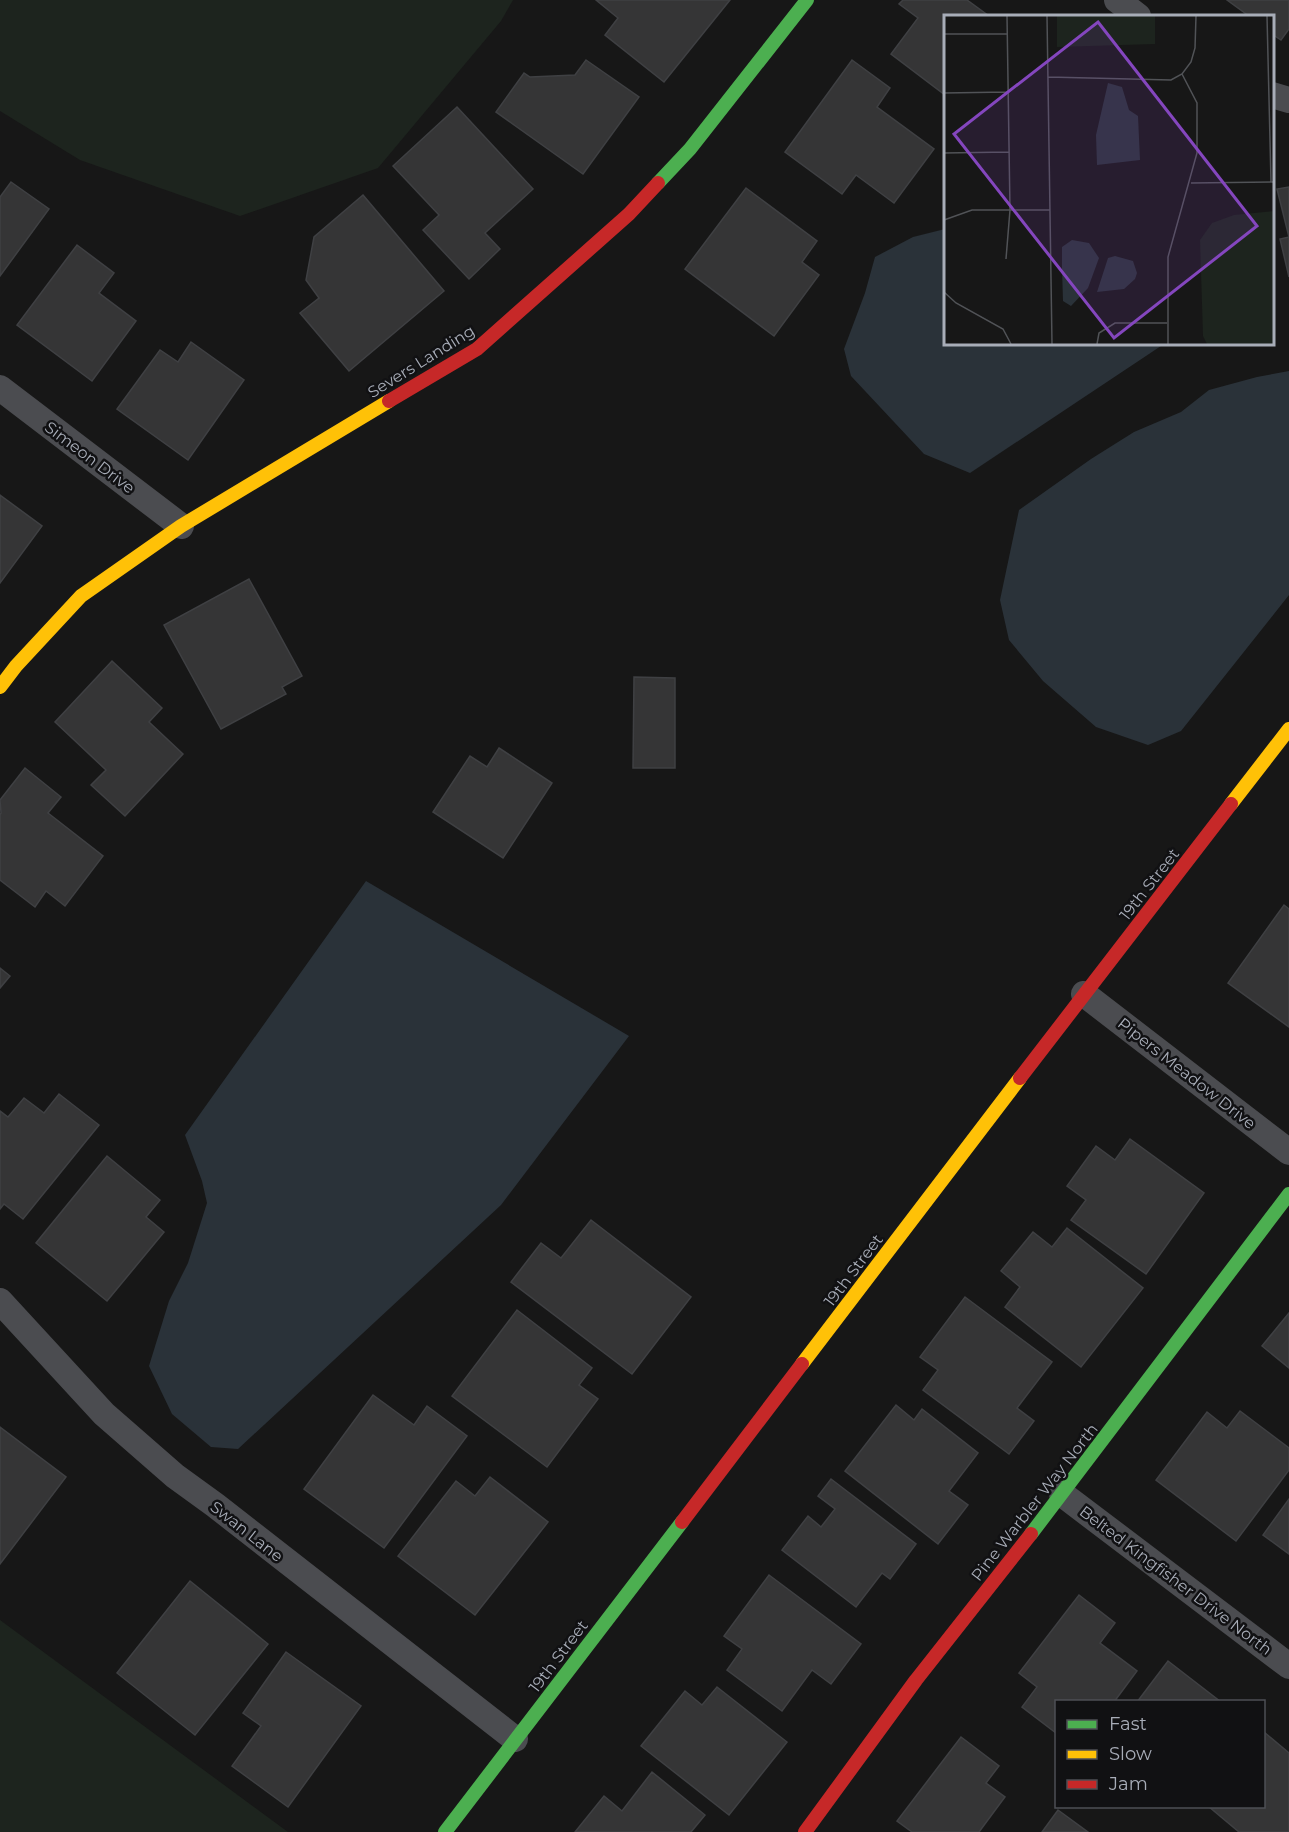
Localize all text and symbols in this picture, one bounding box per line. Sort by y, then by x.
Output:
inset map [944,15,1274,345]
street label: Severs Landing [364,321,478,402]
street label: Simeon Drive [41,417,138,497]
street label: 19th Street [1116,844,1184,924]
street label: Pipers Meadow Drive [1114,1014,1259,1133]
street label: 19th Street [820,1230,887,1310]
street label: Pine Warbler Way North [967,1420,1102,1585]
street label: Swan Lane [206,1497,287,1566]
street label: Belted Kingfisher Drive North [1076,1502,1276,1659]
street label: 19th Street [525,1616,592,1696]
legend [1055,1700,1265,1808]
text: Fast [1109,1713,1147,1735]
text: Slow [1109,1743,1152,1765]
text: Jam [1108,1773,1148,1795]

